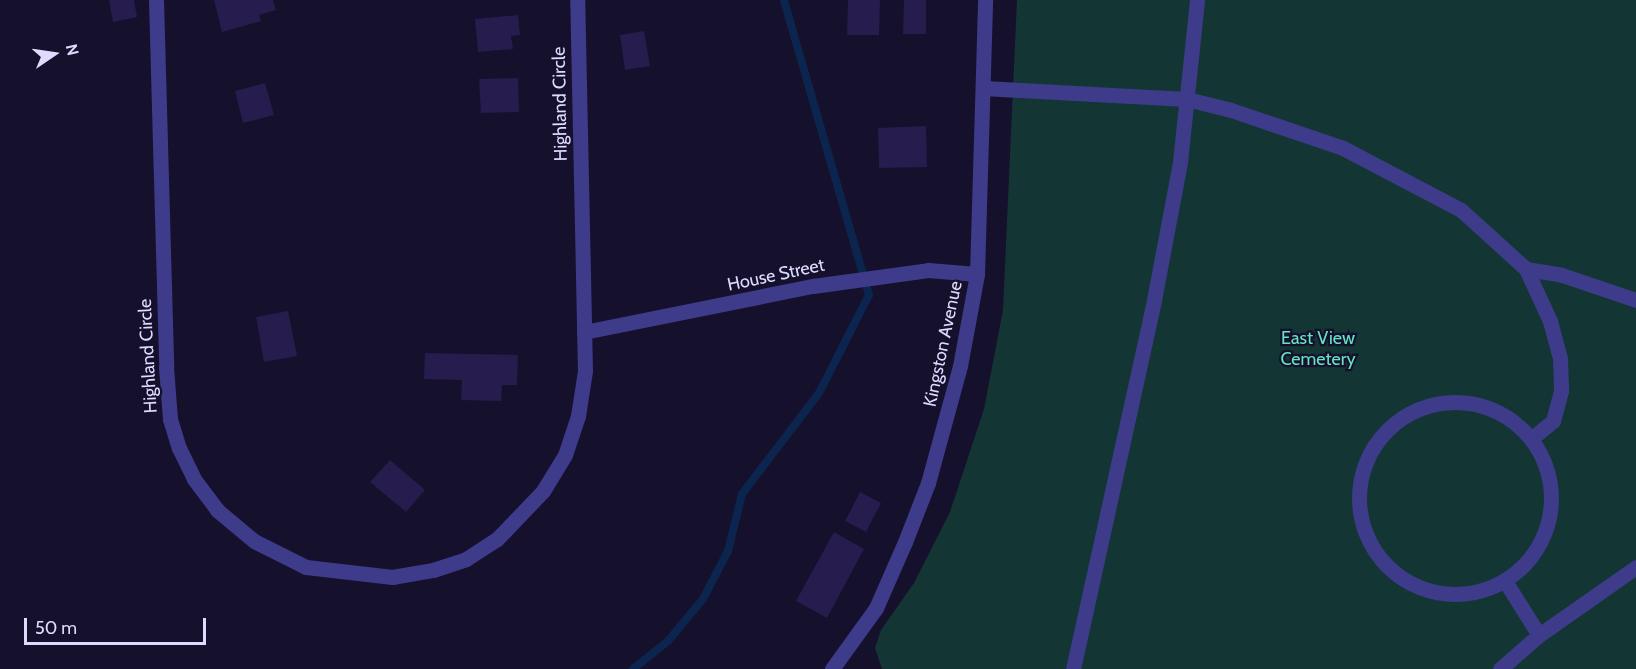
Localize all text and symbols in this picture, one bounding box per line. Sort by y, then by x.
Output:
north arrow [24,24,84,84]
text: N [61,42,83,57]
street label: Highland Circle [548,47,572,161]
street label: House Street [725,254,827,296]
street label: Kingston Avenue [919,279,967,409]
street label: Highland Circle [134,298,162,414]
park label: East View Cemetery [1280,328,1356,370]
scale bar [27,606,208,644]
text: 50 m [35,617,77,639]

